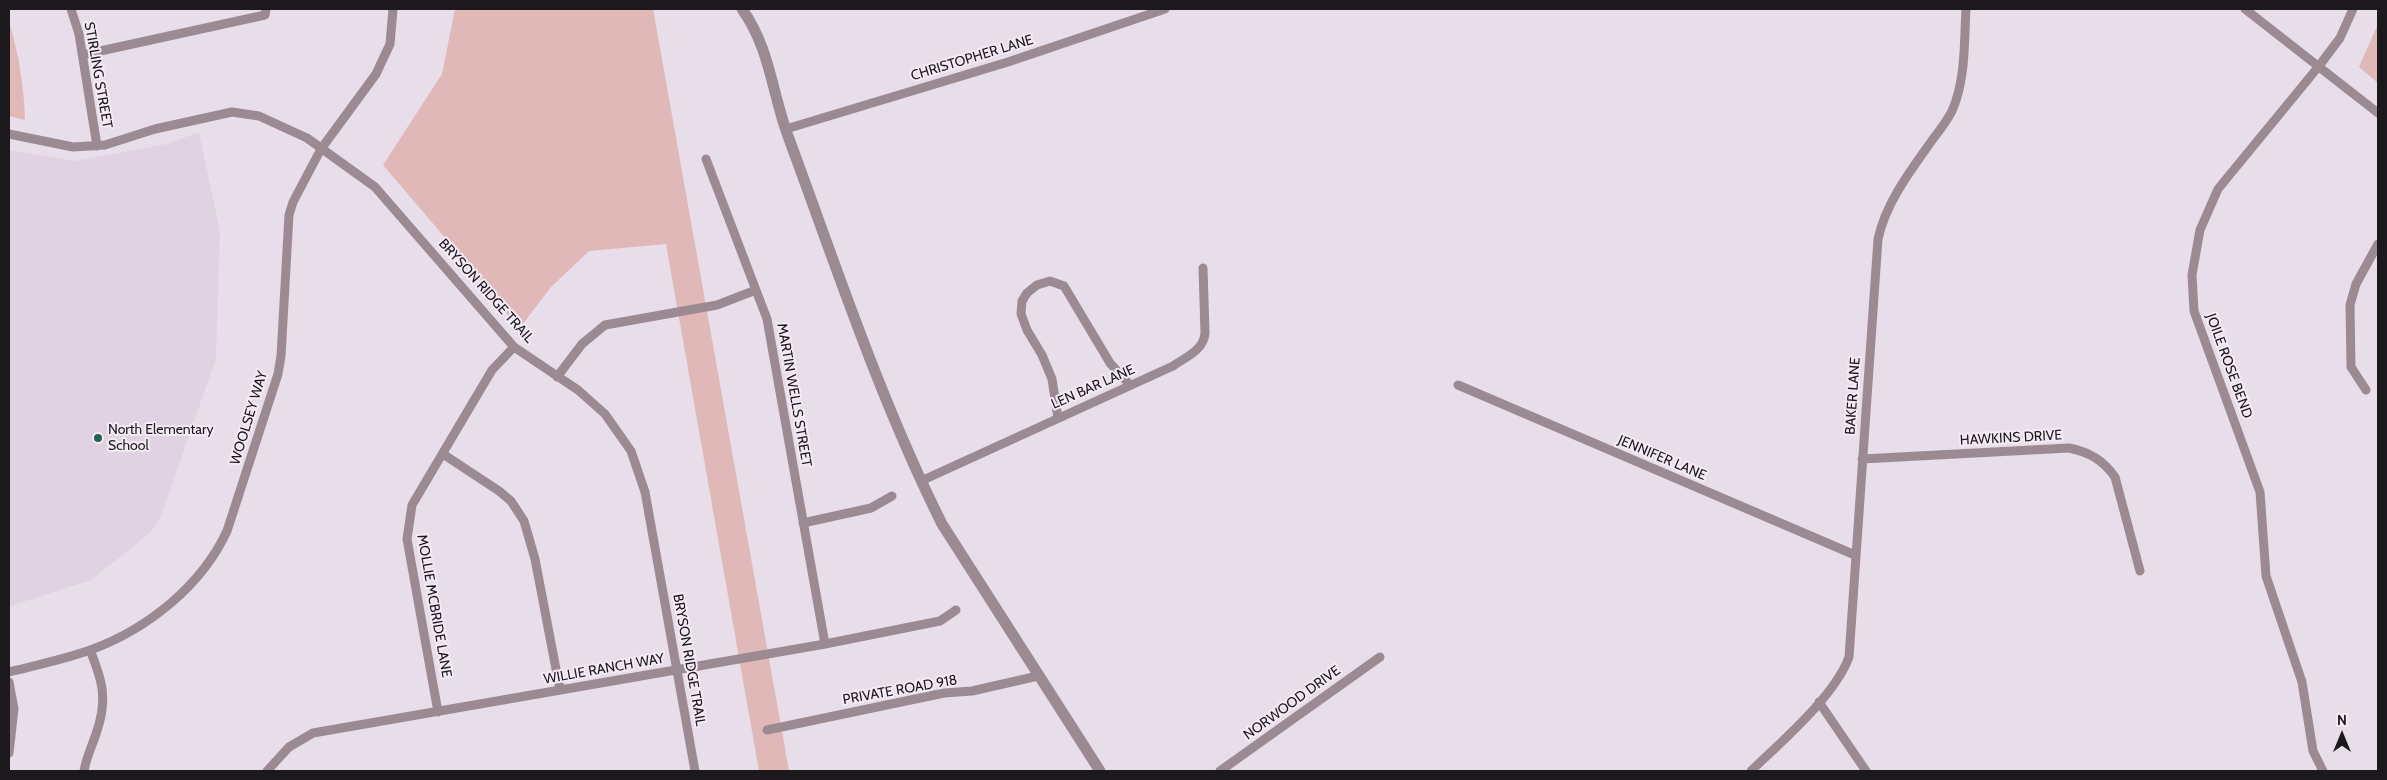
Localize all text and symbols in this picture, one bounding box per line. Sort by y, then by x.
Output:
street label: STIRLING STREET [80,21,116,129]
street label: CHRISTOPHER LANE [909,31,1035,85]
street label: BRYSON RIDGE TRAIL [435,236,537,346]
street label: JOILE ROSE BEND [2202,311,2256,421]
street label: MARTIN WELLS STREET [773,322,815,468]
street label: BAKER LANE [1842,357,1864,435]
street label: LEN BAR LANE [1049,361,1137,413]
street label: WOOLSEY WAY [227,369,271,467]
place label: North Elementary School [108,422,213,454]
street label: HAWKINS DRIVE [1959,427,2063,449]
marker: North Elementary School [92,432,104,444]
street label: JENNIFER LANE [1615,432,1709,484]
street label: MOLLIE MCBRIDE LANE [413,533,455,679]
street label: BRYSON RIDGE TRAIL [669,592,709,728]
street label: WILLIE RANCH WAY [542,650,666,688]
street label: NORWOOD DRIVE [1240,662,1344,744]
street label: PRIVATE ROAD 918 [841,672,959,708]
north arrow [2317,710,2367,760]
text: N [2337,711,2347,729]

